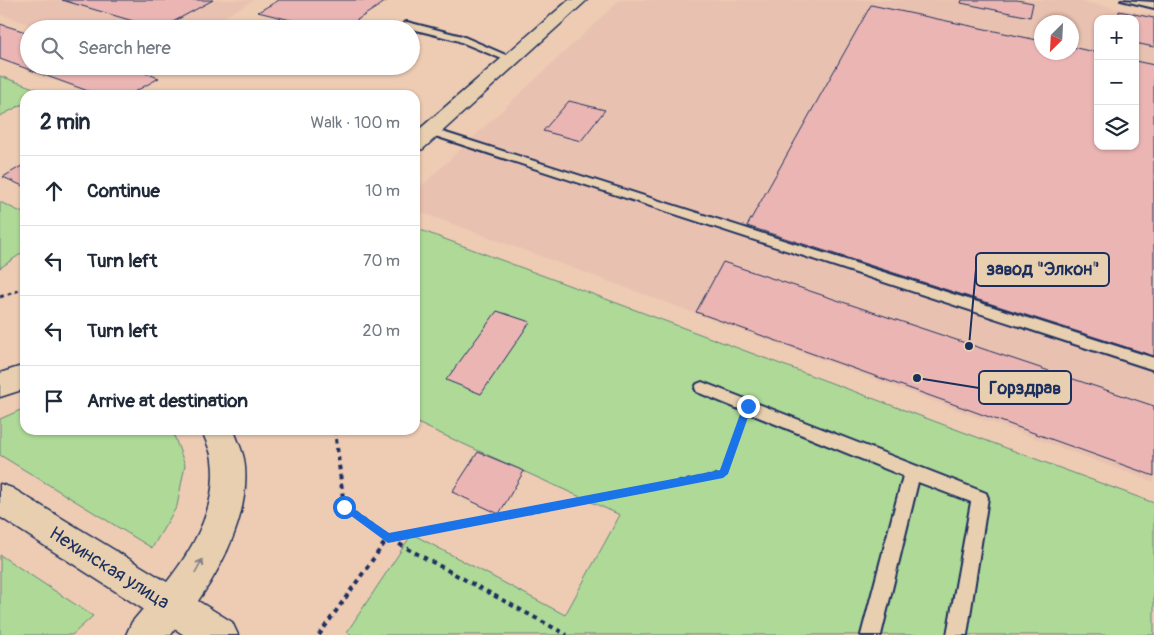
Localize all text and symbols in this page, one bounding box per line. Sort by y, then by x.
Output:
north arrow [1034,15,1079,60]
map controls [1094,15,1139,150]
button: + [1094,15,1139,60]
search box [20,20,420,75]
icon: search [38,34,66,62]
text: Search here [78,36,171,60]
button: − [1094,60,1139,105]
button: layers [1094,105,1139,150]
text: 2 min [40,109,90,136]
text: Walk · 100 m [311,113,400,133]
icon: ahead [40,177,68,205]
text: Continue [87,179,160,203]
text: 10 m [365,181,400,201]
icon: left [40,247,68,275]
text: Turn left [87,249,157,273]
text: 70 m [363,251,400,271]
callout: завод "Элкон" [976,253,1109,286]
text: завод "Элкон" [986,258,1100,281]
icon: left [40,317,68,345]
text: Turn left [87,319,157,343]
text: 20 m [362,321,400,341]
callout: Горздрав [979,371,1071,404]
text: Горздрав [989,377,1061,400]
icon: arrive [40,387,68,415]
text: Arrive at destination [87,389,248,413]
route end [737,395,760,418]
route start [333,496,356,519]
street label: Нехинская улица [45,521,174,615]
one-way arrow [195,559,205,574]

